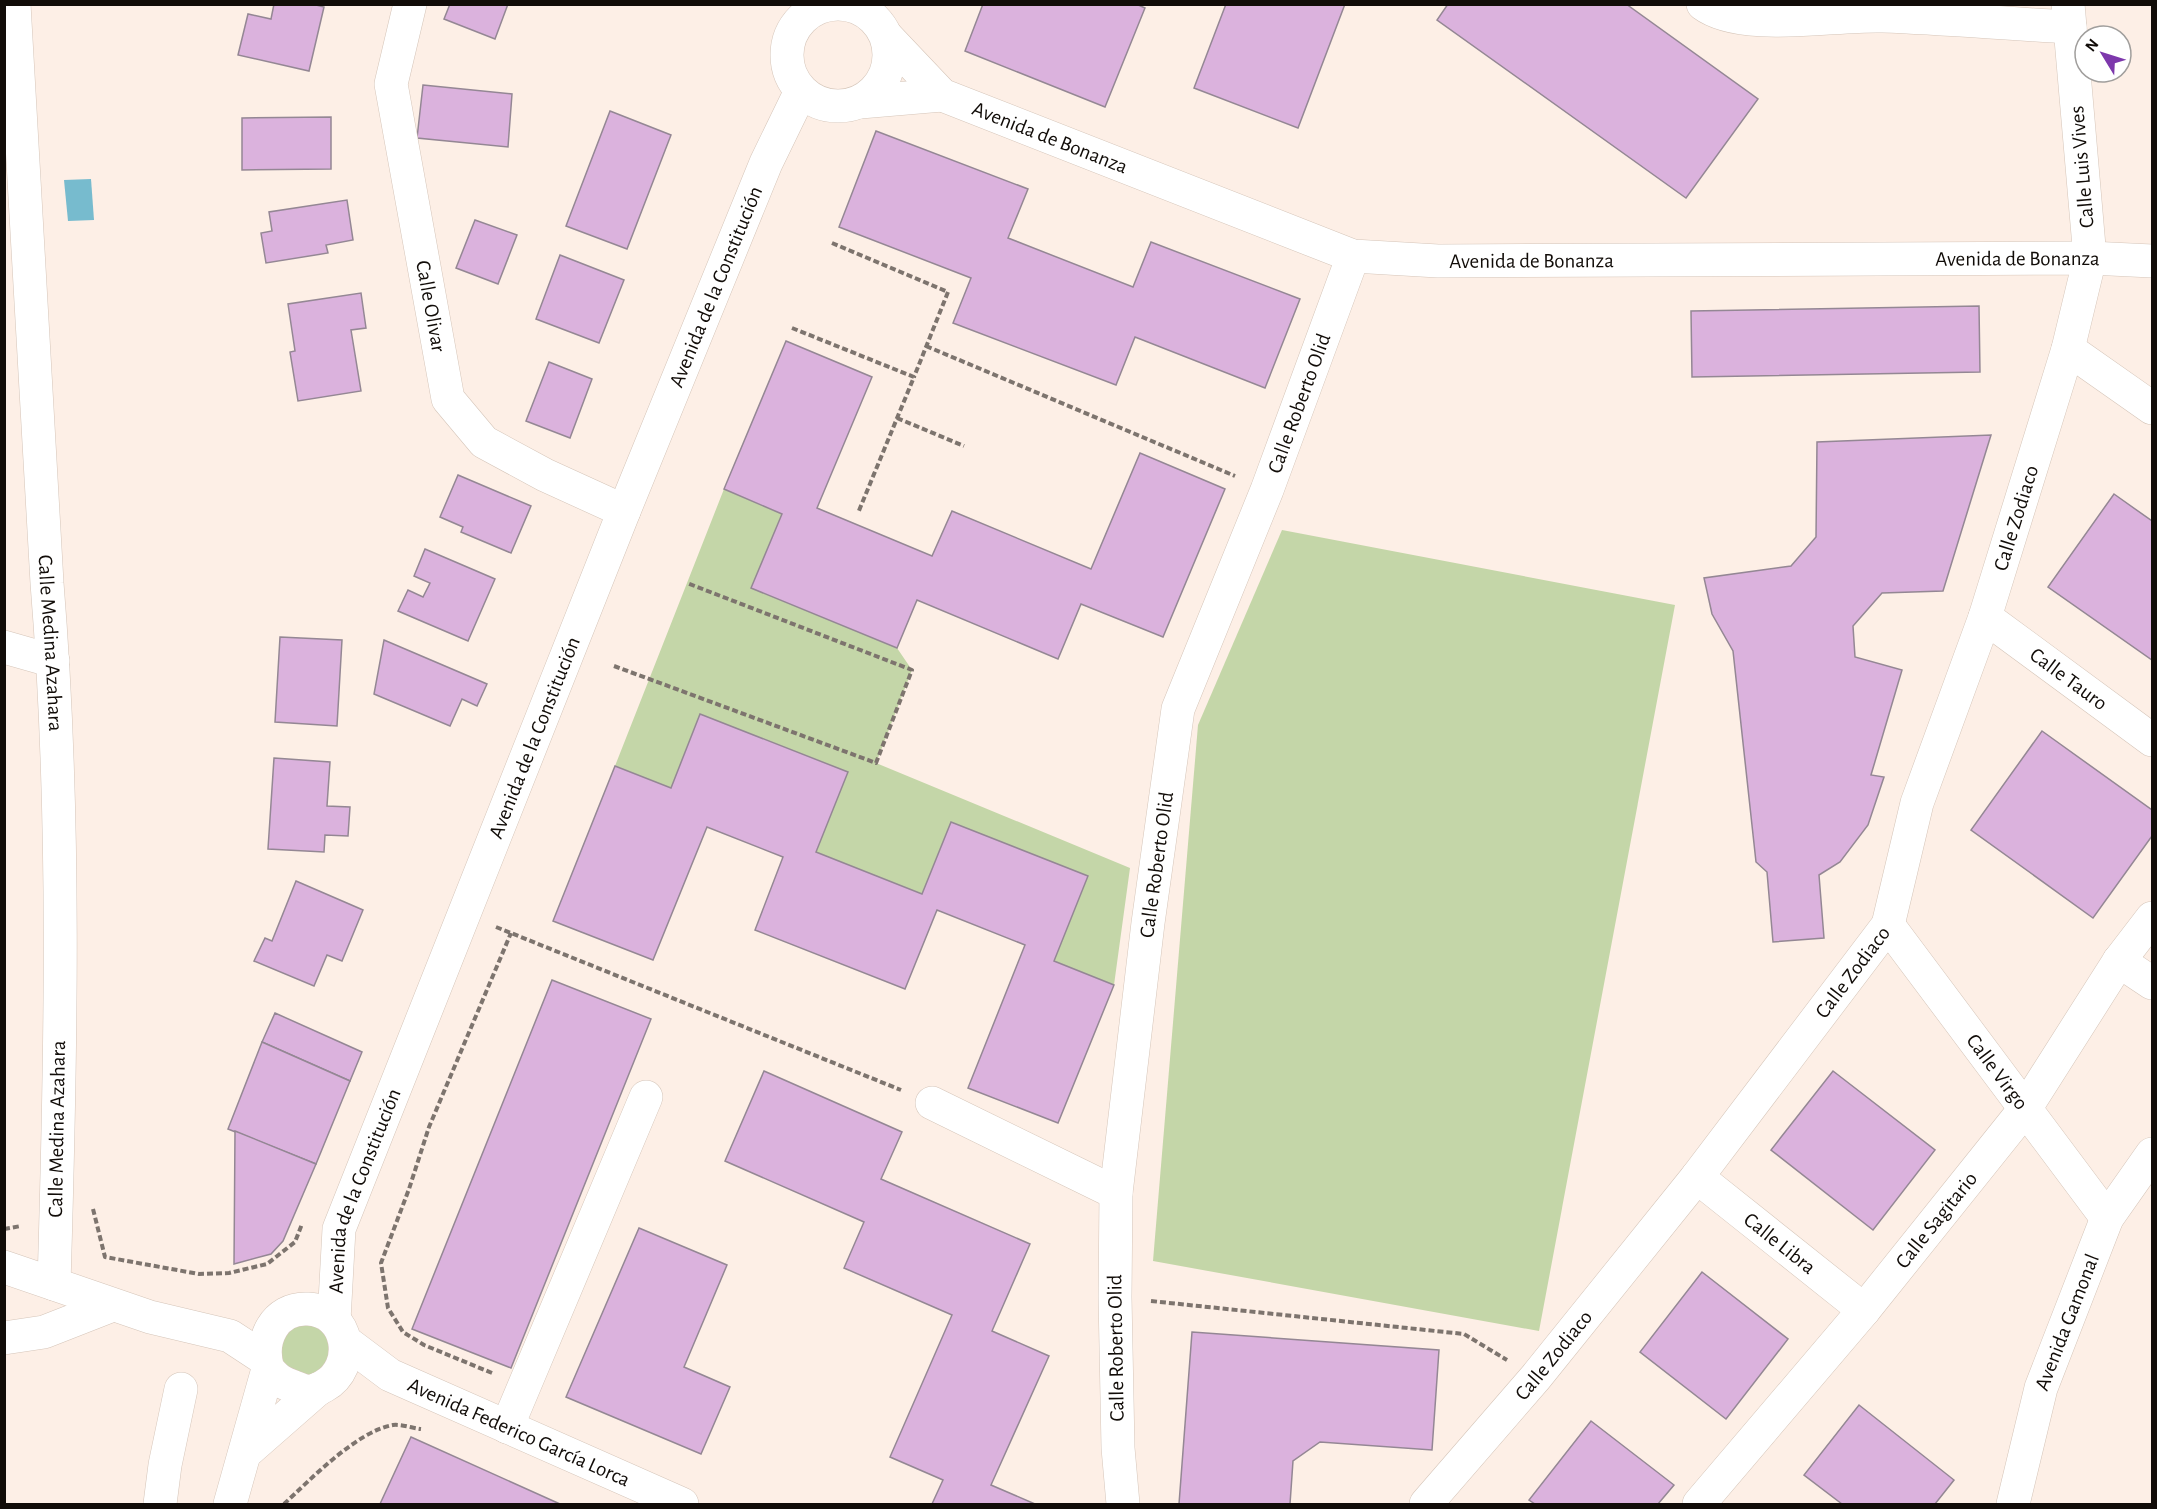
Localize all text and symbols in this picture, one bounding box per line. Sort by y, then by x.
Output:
north arrow [2073,24,2133,84]
text: N [2082,36,2102,55]
street label: Avenida de Bonanza [970,98,1131,177]
street label: Calle Luis Vives [2066,105,2098,229]
street label: Avenida de la Constitución [665,183,766,390]
street label: Avenida de Bonanza [1935,247,2101,269]
street label: Avenida de Bonanza [1449,250,1614,271]
street label: Calle Olivar [413,259,450,354]
street label: Calle Roberto Olid [1264,330,1334,476]
street label: Calle Zodiaco [1989,463,2042,573]
street label: Calle Medina Azahara [35,554,67,732]
street label: Avenida de la Constitución [485,634,584,841]
street label: Calle Tauro [2026,643,2111,714]
street label: Calle Roberto Olid [1136,790,1177,939]
street label: Calle Zodiaco [1811,922,1894,1022]
street label: Calle Virgo [1963,1030,2032,1113]
street label: Calle Medina Azahara [45,1040,69,1218]
street label: Avenida de la Constitución [325,1085,404,1294]
street label: Calle Sagitario [1891,1168,1981,1272]
street label: Calle Libra [1740,1208,1820,1278]
street label: Avenida Gamonal [2031,1251,2103,1393]
street label: Calle Roberto Olid [1104,1274,1128,1422]
street label: Calle Zodiaco [1511,1306,1596,1404]
street label: Avenida Federico García Lorca [405,1374,633,1490]

